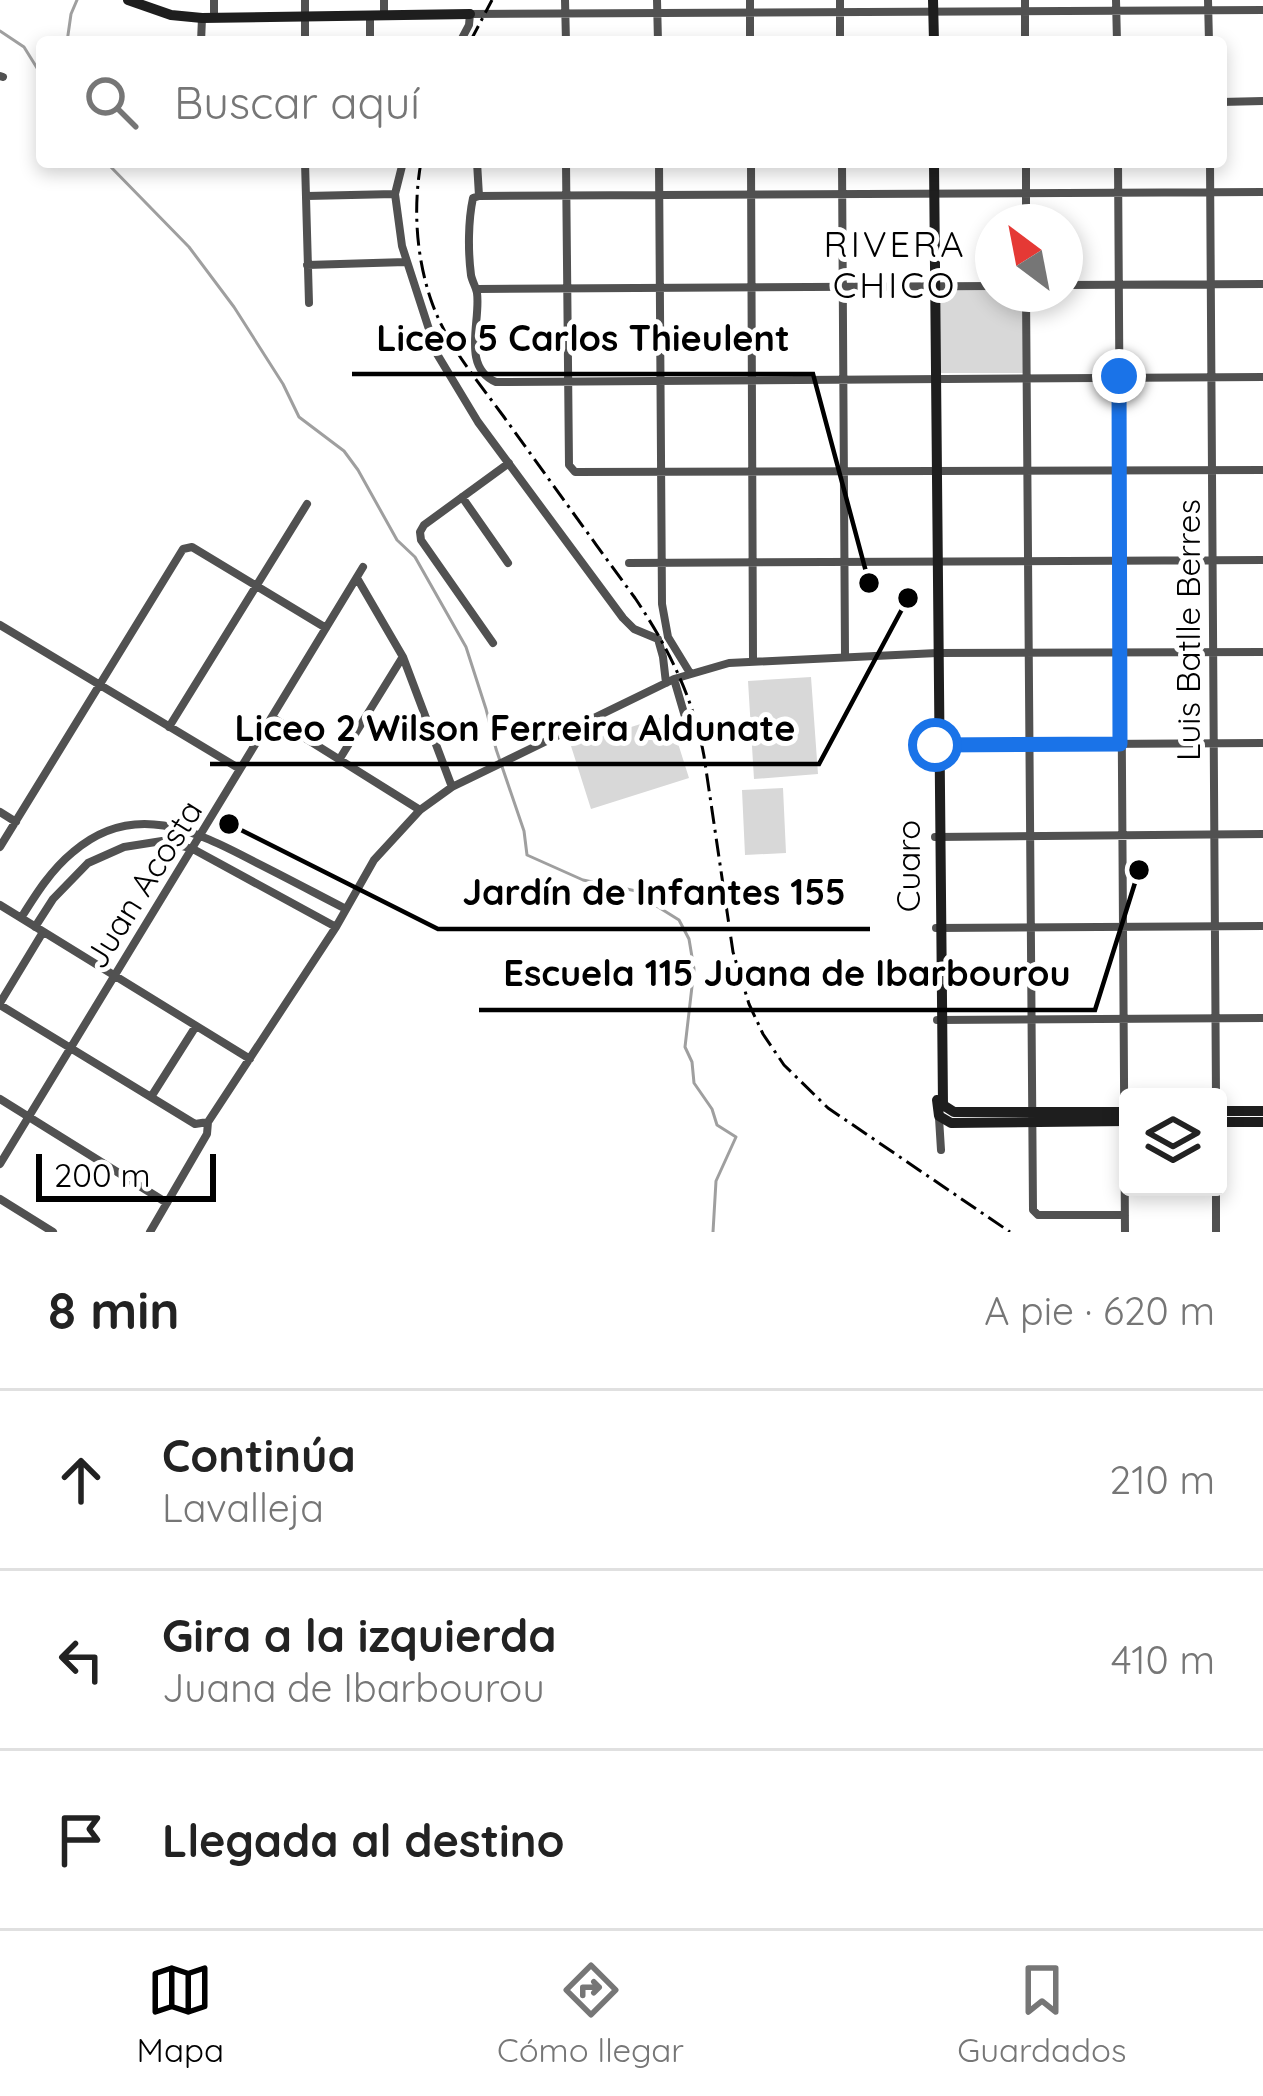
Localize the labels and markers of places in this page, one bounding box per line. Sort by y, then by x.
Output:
callout: Liceo 5 Carlos Thieulent [352,302,813,374]
callout: Liceo 2 Wilson Ferreira Aldunate [210,692,819,764]
callout: Jardín de Infantes 155 [438,857,870,929]
callout: Escuela 115 Juana de Ibarbourou [479,938,1095,1010]

